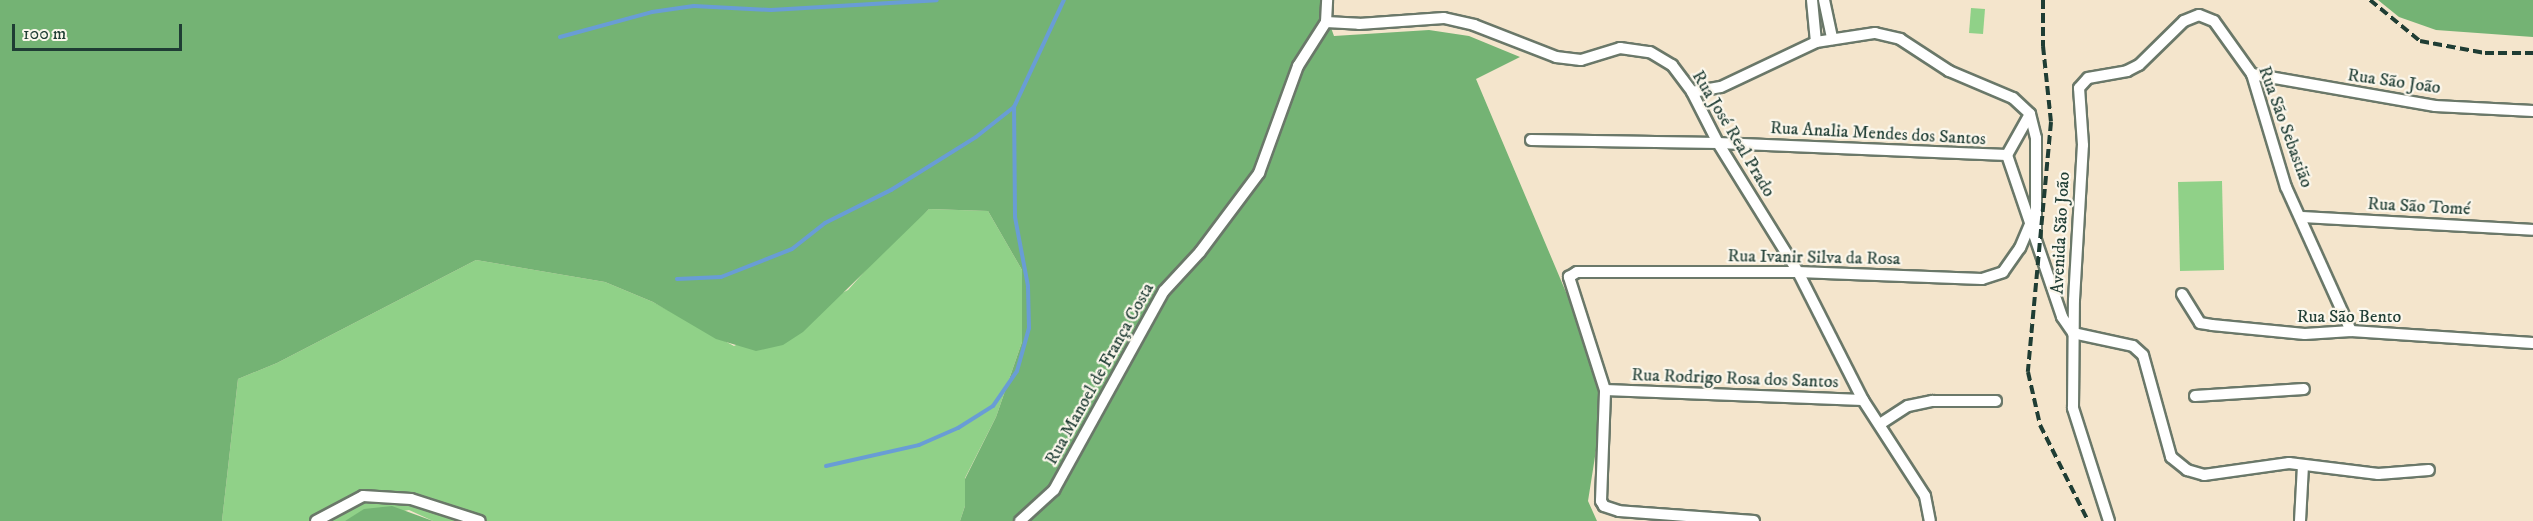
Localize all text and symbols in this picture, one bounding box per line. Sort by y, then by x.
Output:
scale bar [15,12,184,50]
text: 100 m [23,23,66,45]
street label: Rua São Sebastião [2253,63,2317,191]
street label: Rua São João [2346,65,2442,99]
street label: Rua José Real Prado [1687,67,1779,201]
street label: Rua Analia Mendes dos Santos [1770,118,1986,150]
street label: Avenida São João [2047,171,2075,295]
street label: Rua São Tomé [2367,194,2471,220]
street label: Rua Ivanir Silva da Rosa [1727,246,1901,270]
street label: Rua Manoel de França Costa [1041,279,1159,469]
street label: Rua São Bento [2297,306,2401,328]
street label: Rua Rodrigo Rosa dos Santos [1631,365,1839,393]

